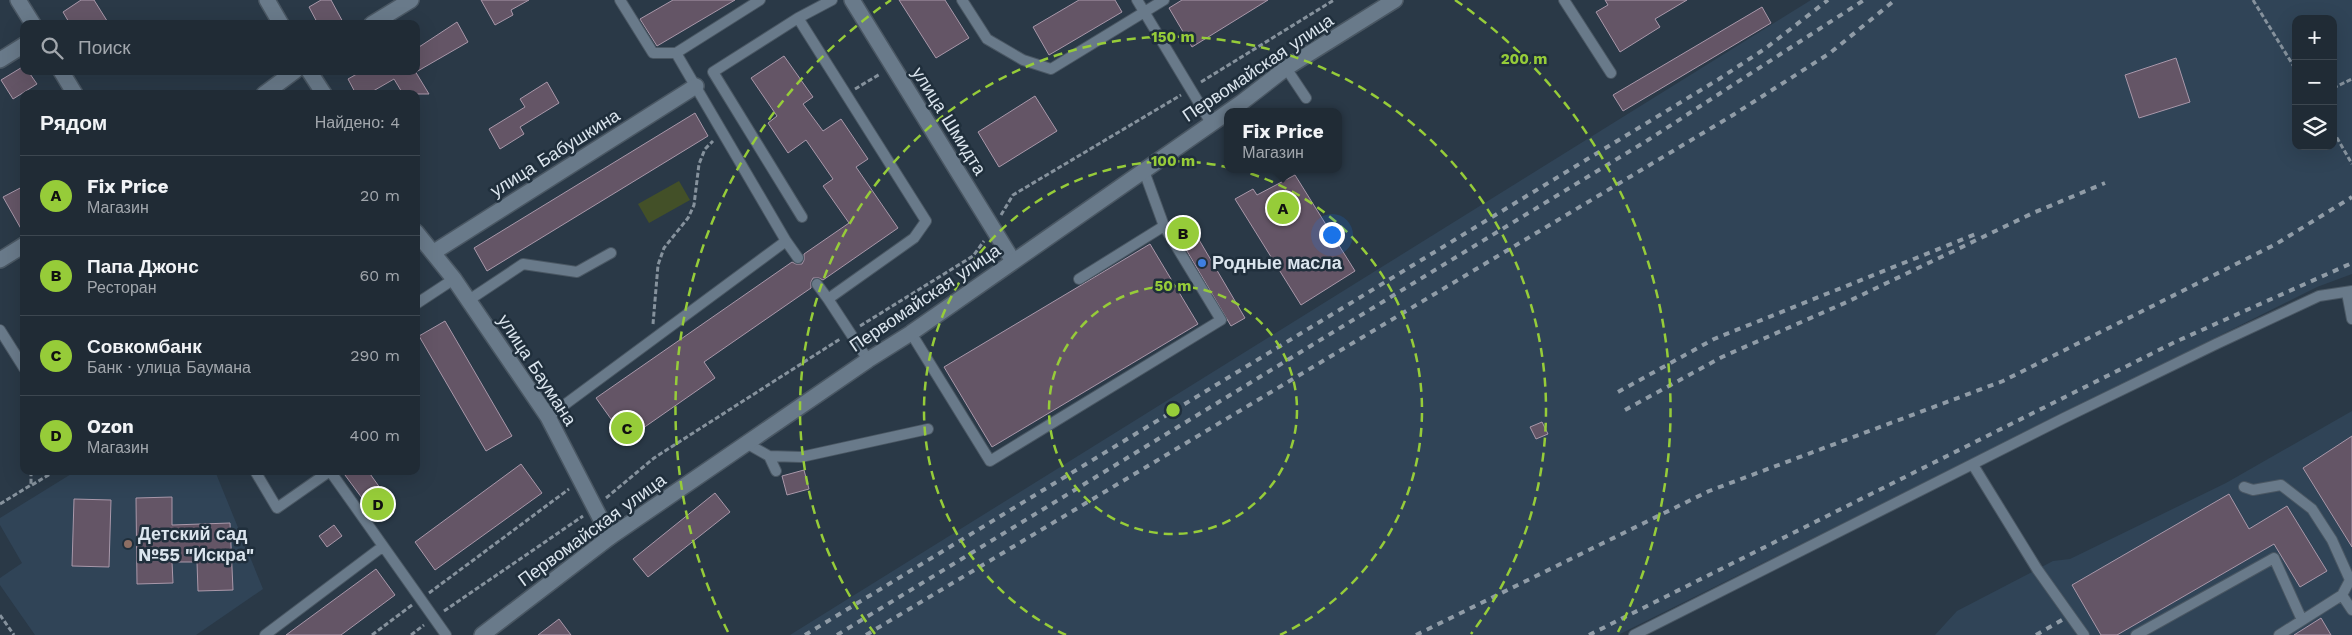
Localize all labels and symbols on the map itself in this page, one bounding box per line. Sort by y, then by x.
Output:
street label: Первомайская улица [1178,9,1338,126]
text: 150 m [1151,28,1195,46]
text: 200 m [1501,50,1547,68]
street label: улица Шмидта [908,63,991,179]
street label: улица Бабушкина [486,104,624,201]
text: 100 m [1151,152,1195,170]
pin: A [1267,189,1299,227]
pin: B [1167,214,1199,252]
your location [1319,222,1345,248]
street label: Первомайская улица [845,239,1005,356]
place label: Родные масла [1212,252,1343,273]
marker: Родные масла [1196,257,1208,269]
text: 50 m [1155,277,1191,295]
street label: улица Баумана [494,310,582,430]
centre of rings [1164,401,1182,419]
pin: C [611,409,643,447]
street label: Первомайская улица [514,468,670,590]
pin: D [362,485,394,523]
place label: Детский сад №55 "Искра" [138,523,254,565]
marker: Детский сад №55 "Искра" [122,538,134,550]

